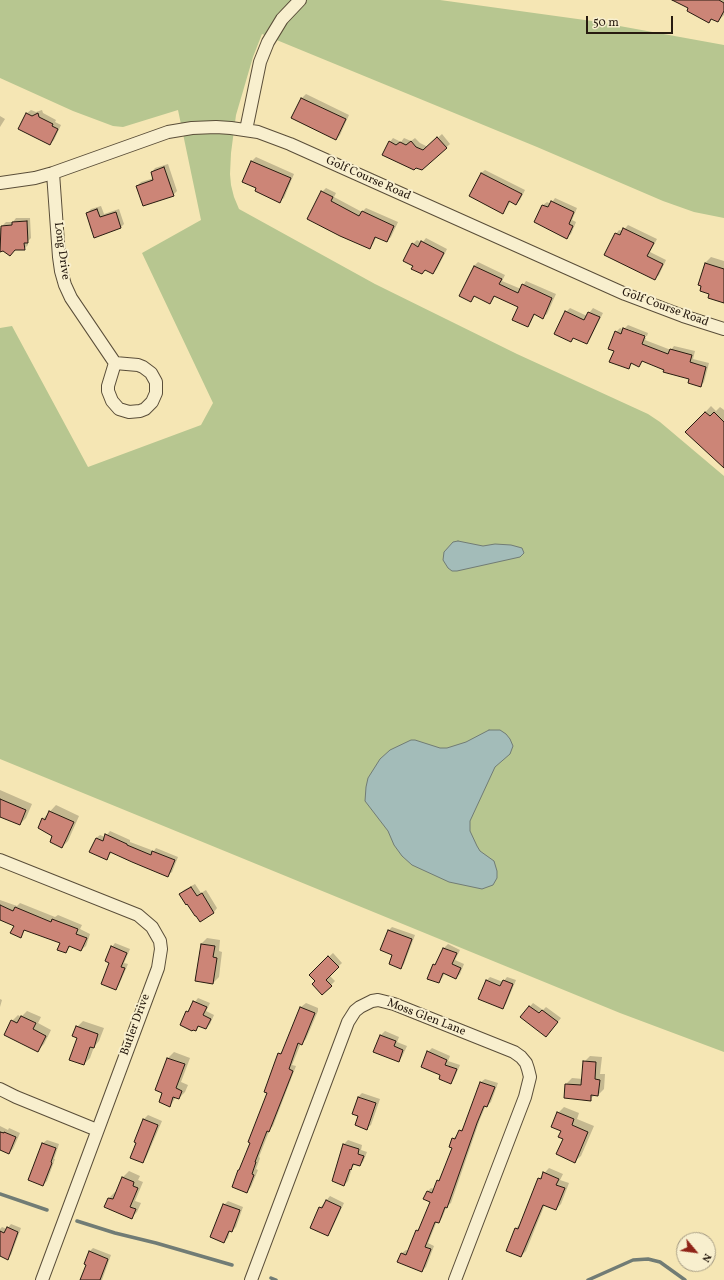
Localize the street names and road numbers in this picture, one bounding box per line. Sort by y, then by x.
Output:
street label: Golf Course Road [323,154,413,204]
street label: Long Drive [50,221,72,281]
street label: Golf Course Road [620,286,710,330]
street label: Butler Drive [118,992,154,1058]
street label: Moss Glen Lane [385,996,467,1040]

